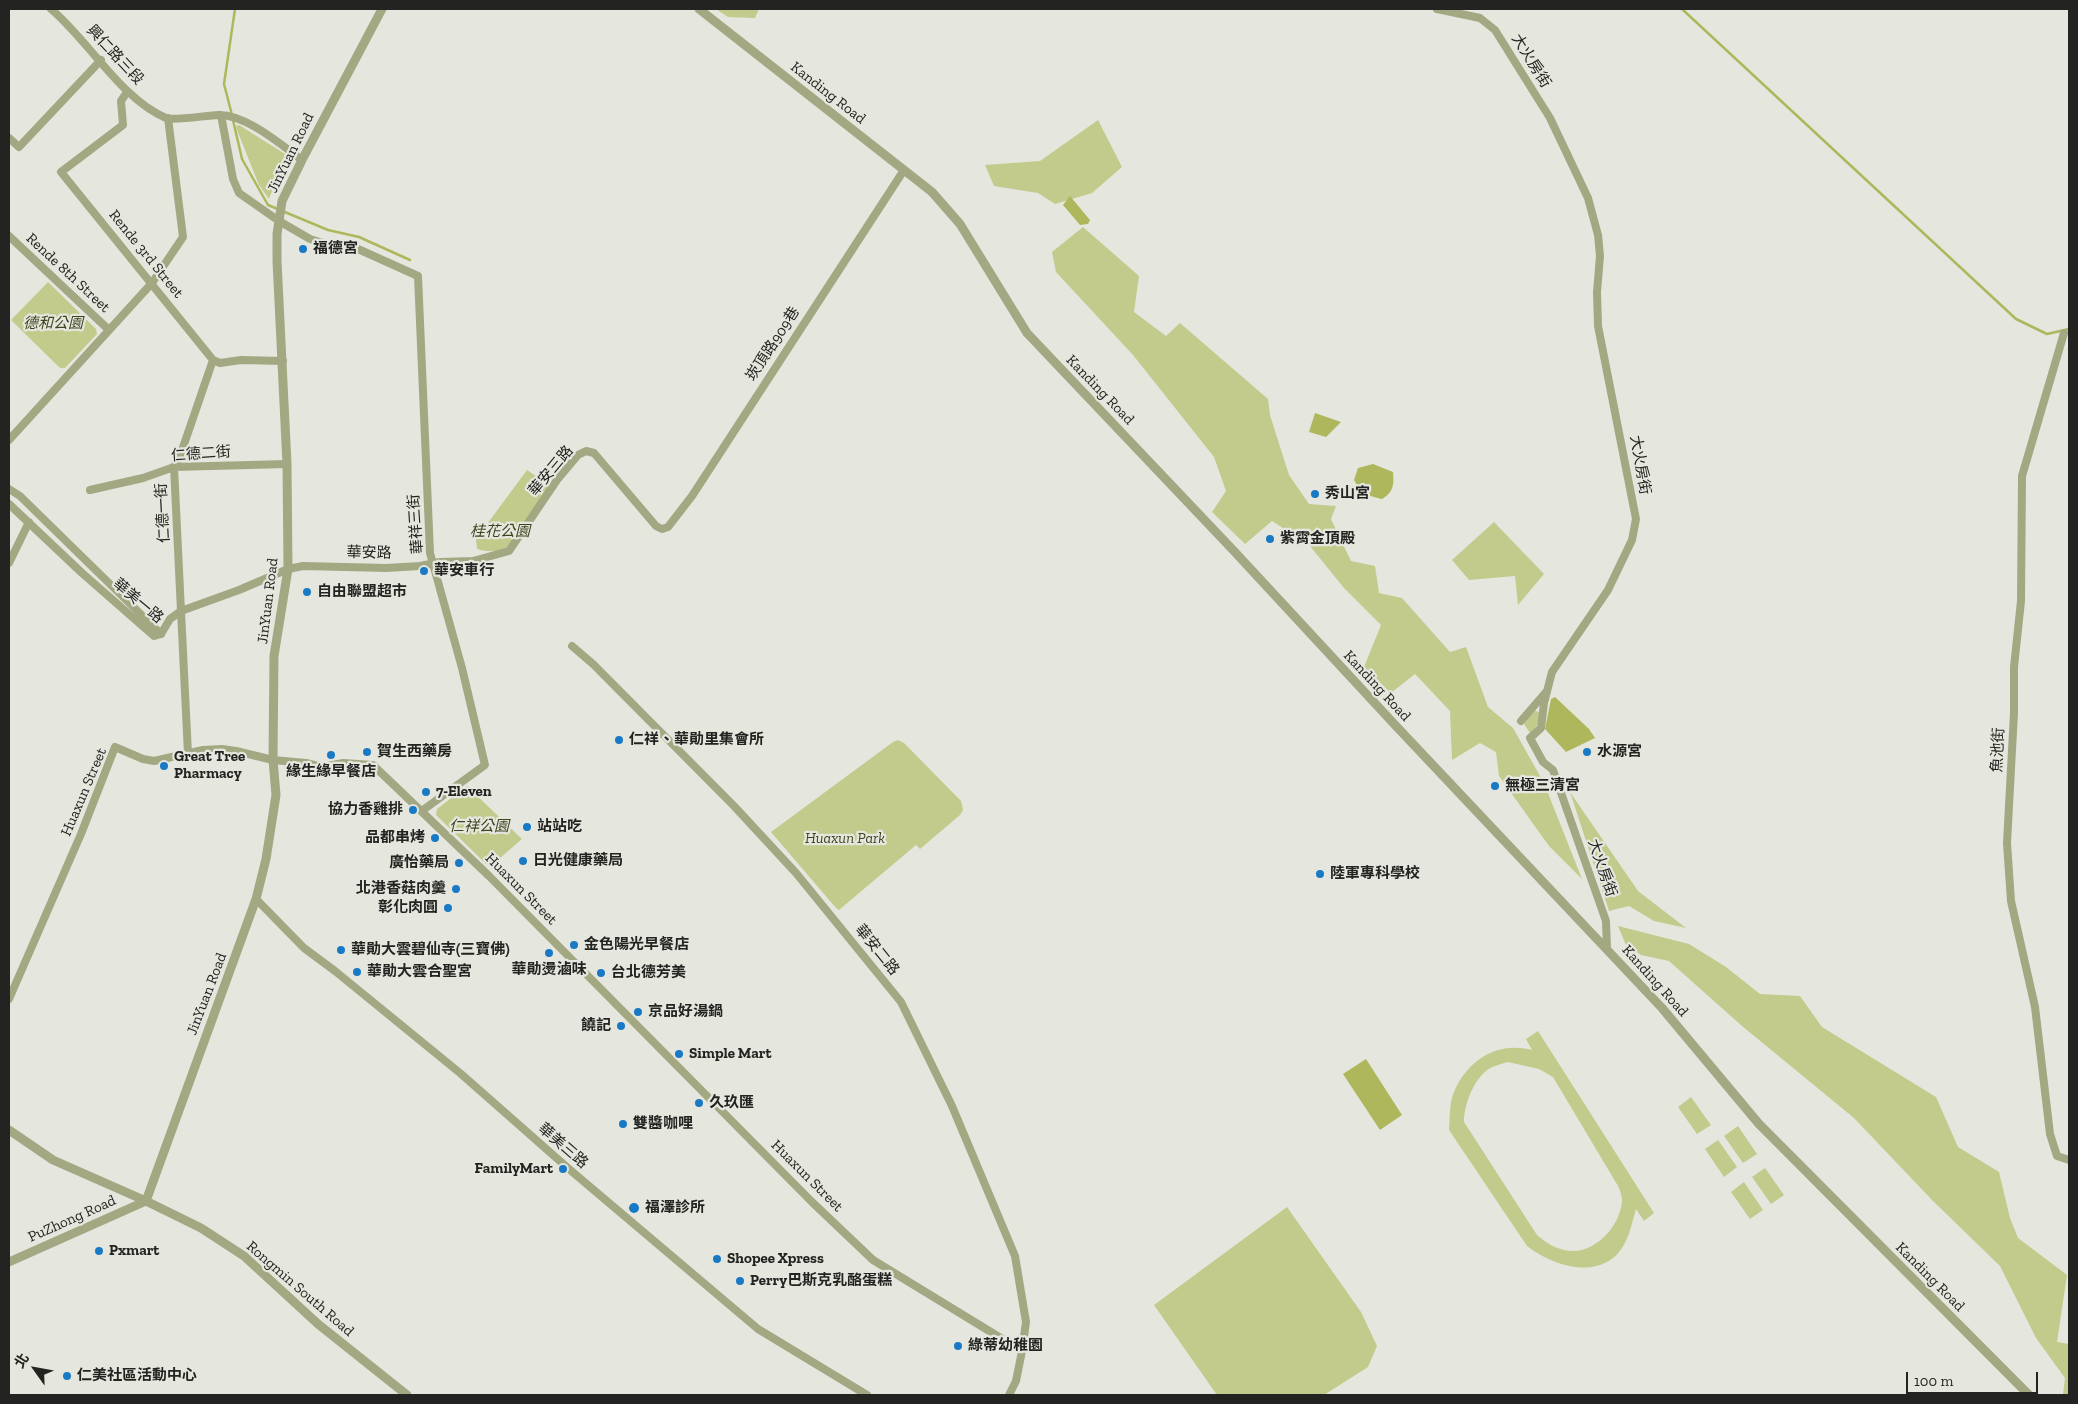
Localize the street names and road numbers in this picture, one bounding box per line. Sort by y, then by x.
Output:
street label: 興仁路三段 [83,21,147,89]
street label: 大火房街 [1507,31,1555,91]
street label: Kanding Road [787,58,869,128]
street label: JinYuan Road [264,110,318,196]
street label: Rende 3rd Street [105,206,187,302]
street label: Rende 8th Street [22,229,114,317]
street label: 崁頂路909巷 [742,304,804,384]
street label: Kanding Road [1062,351,1138,429]
street label: 大火房街 [1626,434,1654,496]
street label: 華安三路 [525,442,577,500]
street label: 仁德二街 [170,443,232,465]
street label: 仁德一街 [152,483,174,543]
street label: 華祥三街 [405,493,427,555]
street label: 華安路 [346,544,392,562]
street label: JinYuan Road [254,557,282,645]
street label: 華美一路 [109,575,167,627]
street label: Kanding Road [1340,647,1414,725]
street label: 魚池街 [1988,727,2008,773]
street label: Huaxun Street [57,745,111,839]
street label: 大火房街 [1584,837,1620,899]
street label: Huaxun Street [481,849,561,929]
street label: 華安二路 [851,921,903,979]
street label: Kanding Road [1618,941,1692,1021]
street label: JinYuan Road [183,950,231,1038]
street label: 華美三路 [534,1120,592,1172]
street label: Huaxun Street [767,1136,847,1216]
street label: PuZhong Road [25,1192,119,1246]
street label: Rongmin South Road [243,1237,357,1341]
street label: Kanding Road [1892,1239,1968,1315]

